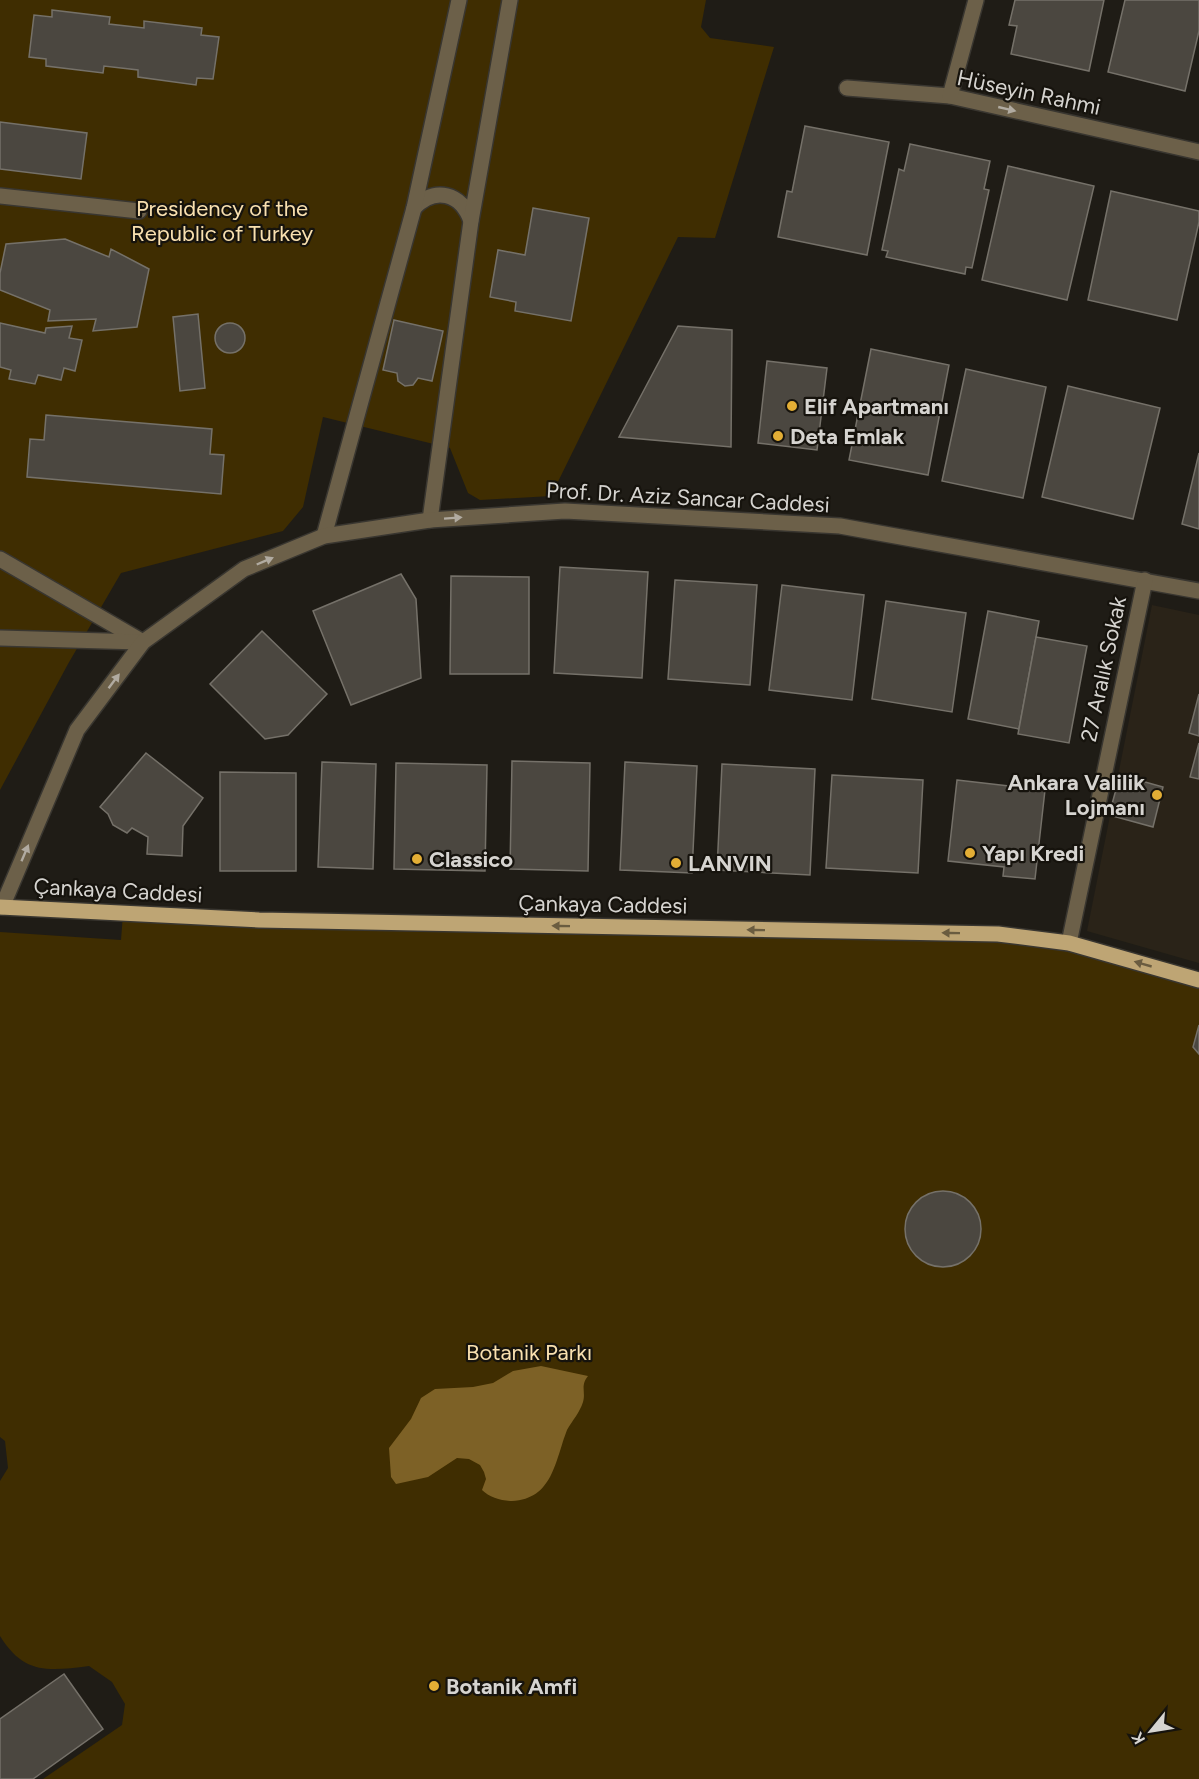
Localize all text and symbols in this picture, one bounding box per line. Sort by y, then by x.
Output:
street label: Hüseyin Rahmi [955,64,1103,121]
one-way arrow [998,105,1017,114]
park label: Presidency of the Republic of Turkey [131,195,313,247]
place label: Elif Apartmanı [804,393,949,420]
marker: Elif Apartmanı [785,399,799,413]
place label: Deta Emlak [790,423,904,450]
marker: Deta Emlak [771,429,785,443]
street label: Prof. Dr. Aziz Sancar Caddesi [546,477,830,518]
one-way arrow [444,513,463,523]
one-way arrow [256,556,273,565]
street label: 27 Aralık Sokak [1075,594,1132,744]
one-way arrow [108,673,120,688]
place label: Ankara Valilik Lojmanı [1008,769,1145,821]
marker: Ankara Valilik Lojmanı [1150,788,1164,802]
place label: Yapı Kredi [982,840,1084,867]
one-way arrow [20,843,30,861]
place label: Classico [429,846,513,873]
marker: Yapı Kredi [963,846,977,860]
place label: LANVIN [688,850,772,877]
marker: Classico [410,852,424,866]
marker: LANVIN [669,856,683,870]
street label: Çankaya Caddesi [33,873,203,908]
street label: Çankaya Caddesi [518,890,688,919]
one-way arrow [552,921,571,931]
one-way arrow [747,925,766,934]
one-way arrow [942,928,961,938]
one-way arrow [1134,959,1152,968]
park label: Botanik Parkı [466,1339,592,1366]
place label: Botanik Amfi [446,1673,577,1700]
marker: Botanik Amfi [427,1679,441,1693]
north arrow [1121,1701,1181,1761]
text: K [1127,1729,1149,1748]

